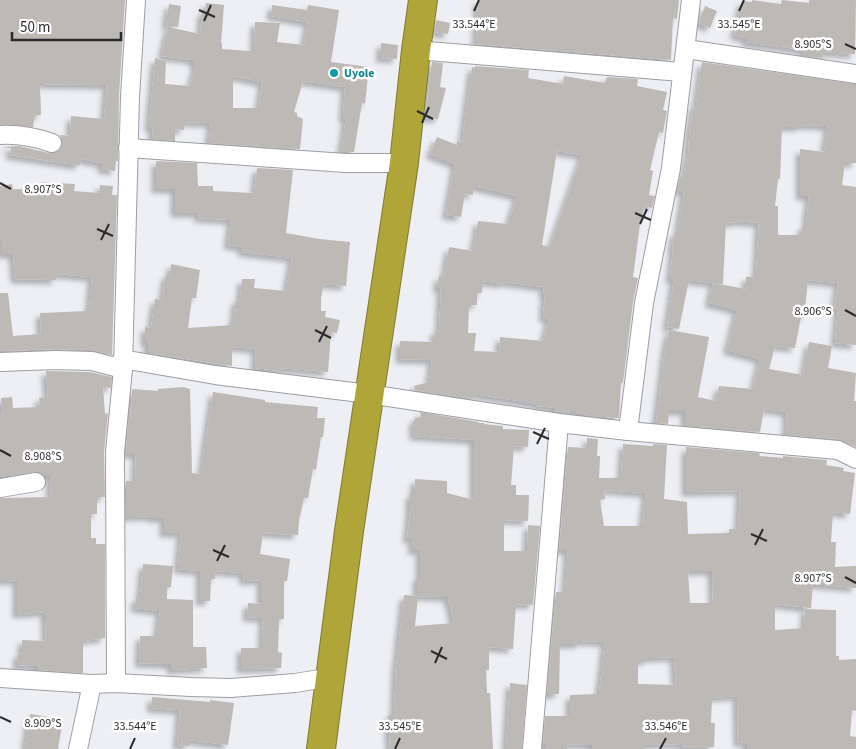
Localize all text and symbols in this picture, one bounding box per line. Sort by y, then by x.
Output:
scale bar [12,10,121,42]
text: 33.544°E [452,16,496,33]
text: 33.545°E [717,16,761,33]
text: 50 m [20,17,50,38]
text: 8.905°S [794,36,832,53]
place label: Uyole [344,65,374,82]
marker: Uyole [328,67,340,79]
text: 8.907°S [24,181,62,198]
text: 8.906°S [794,303,832,320]
text: 8.908°S [24,448,62,465]
text: 8.907°S [794,570,832,587]
text: 8.909°S [24,715,62,732]
text: 33.544°E [113,718,157,735]
text: 33.545°E [378,718,422,735]
text: 33.546°E [644,718,688,735]

